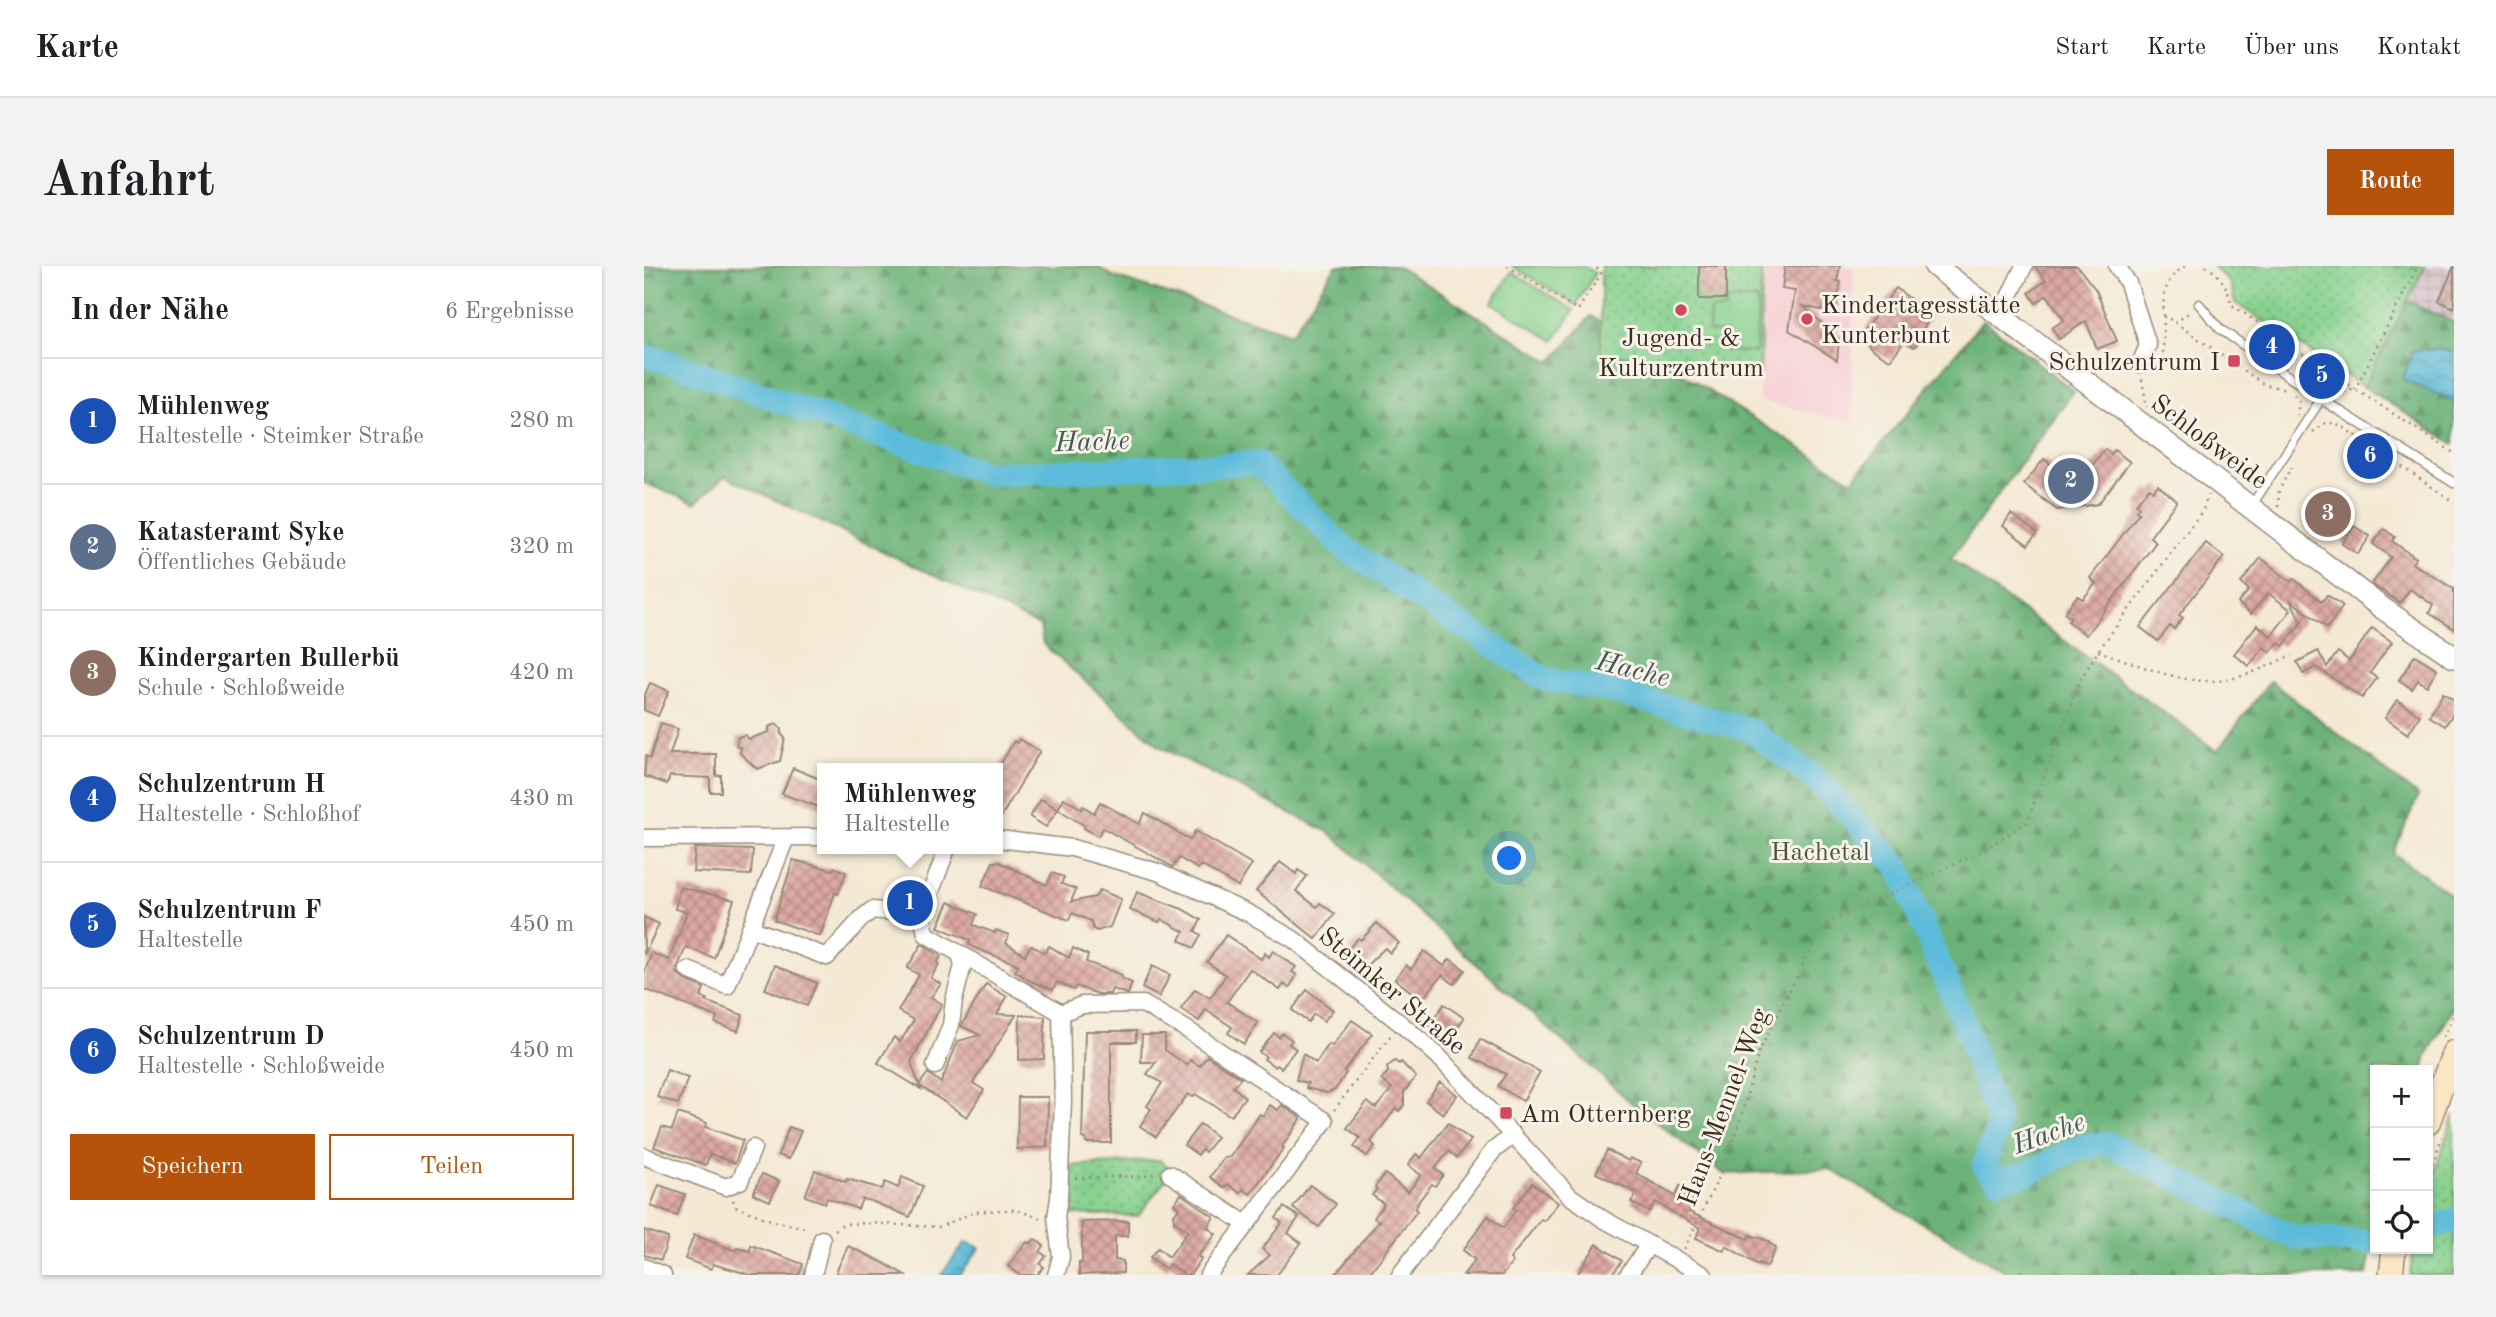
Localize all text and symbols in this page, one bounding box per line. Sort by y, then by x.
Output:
text: Karte [35,32,119,65]
text: Start [2055,36,2109,60]
text: Karte [2147,36,2206,60]
text: Über uns [2244,36,2339,60]
text: Kontakt [2377,36,2461,60]
button: Route [2327,149,2454,215]
text: Anfahrt [42,158,215,207]
place label: Kindertagesstätte Kunterbunt [1821,293,2021,349]
text: In der Nähe [70,296,229,326]
text: 6 Ergebnisse [445,300,574,323]
marker: Jugend- & Kulturzentrum [1673,302,1689,318]
marker: Kindertagesstätte Kunterbunt [1799,311,1815,327]
pin: 4 [2249,321,2295,373]
place label: Jugend- & Kulturzentrum [1598,326,1764,382]
place label: Schulzentrum I [2048,350,2220,376]
pin: 5 [2299,350,2345,402]
marker: Schulzentrum I [2226,353,2242,369]
street label: Schloßweide [2146,390,2272,495]
text: Mühlenweg [137,394,269,420]
text: 1 [86,409,100,432]
text: 280 m [509,409,574,432]
text: Haltestelle · Steimker Straße [137,425,424,448]
water label: Hache [1053,428,1130,458]
pin: 6 [2347,430,2393,482]
pin: 2 [2048,455,2094,507]
pin: 3 [2305,488,2351,540]
text: Katasteramt Syke [137,520,344,546]
text: 2 [86,535,100,558]
text: 320 m [509,535,574,558]
text: Öffentliches Gebäude [137,551,346,574]
text: Kindergarten Bullerbü [137,646,399,672]
water label: Hache [1591,648,1672,694]
text: 3 [86,661,100,684]
text: 420 m [509,661,574,684]
text: Schule · Schloßweide [137,677,345,700]
popup [817,763,1003,854]
text: Schulzentrum H [137,772,325,798]
text: Mühlenweg [844,782,976,808]
text: 4 [86,787,100,810]
text: 430 m [509,787,574,810]
text: Haltestelle · Schloßhof [137,803,360,826]
text: Haltestelle [844,813,950,836]
park label: Hachetal [1770,840,1870,866]
your location [1492,841,1526,875]
pin: 1 [887,877,933,929]
text: Schulzentrum F [137,898,321,924]
text: 5 [86,913,100,936]
text: 450 m [509,913,574,936]
street label: Steimker Straße [1313,923,1470,1060]
text: Haltestelle [137,929,243,952]
street label: Hans-Mennel-Weg [1675,1005,1775,1210]
text: Schulzentrum D [137,1024,324,1050]
text: 6 [86,1039,100,1062]
text: 450 m [509,1039,574,1062]
text: Haltestelle · Schloßweide [137,1055,385,1078]
map controls [2370,1065,2433,1254]
button: + [2370,1065,2433,1128]
place label: Am Otternberg [1520,1102,1691,1128]
marker: Am Otternberg [1498,1105,1514,1121]
water label: Hache [2008,1109,2089,1161]
button: − [2370,1128,2433,1191]
button: Speichern [70,1134,315,1200]
button: Teilen [329,1134,574,1200]
button: locate [2370,1191,2433,1254]

